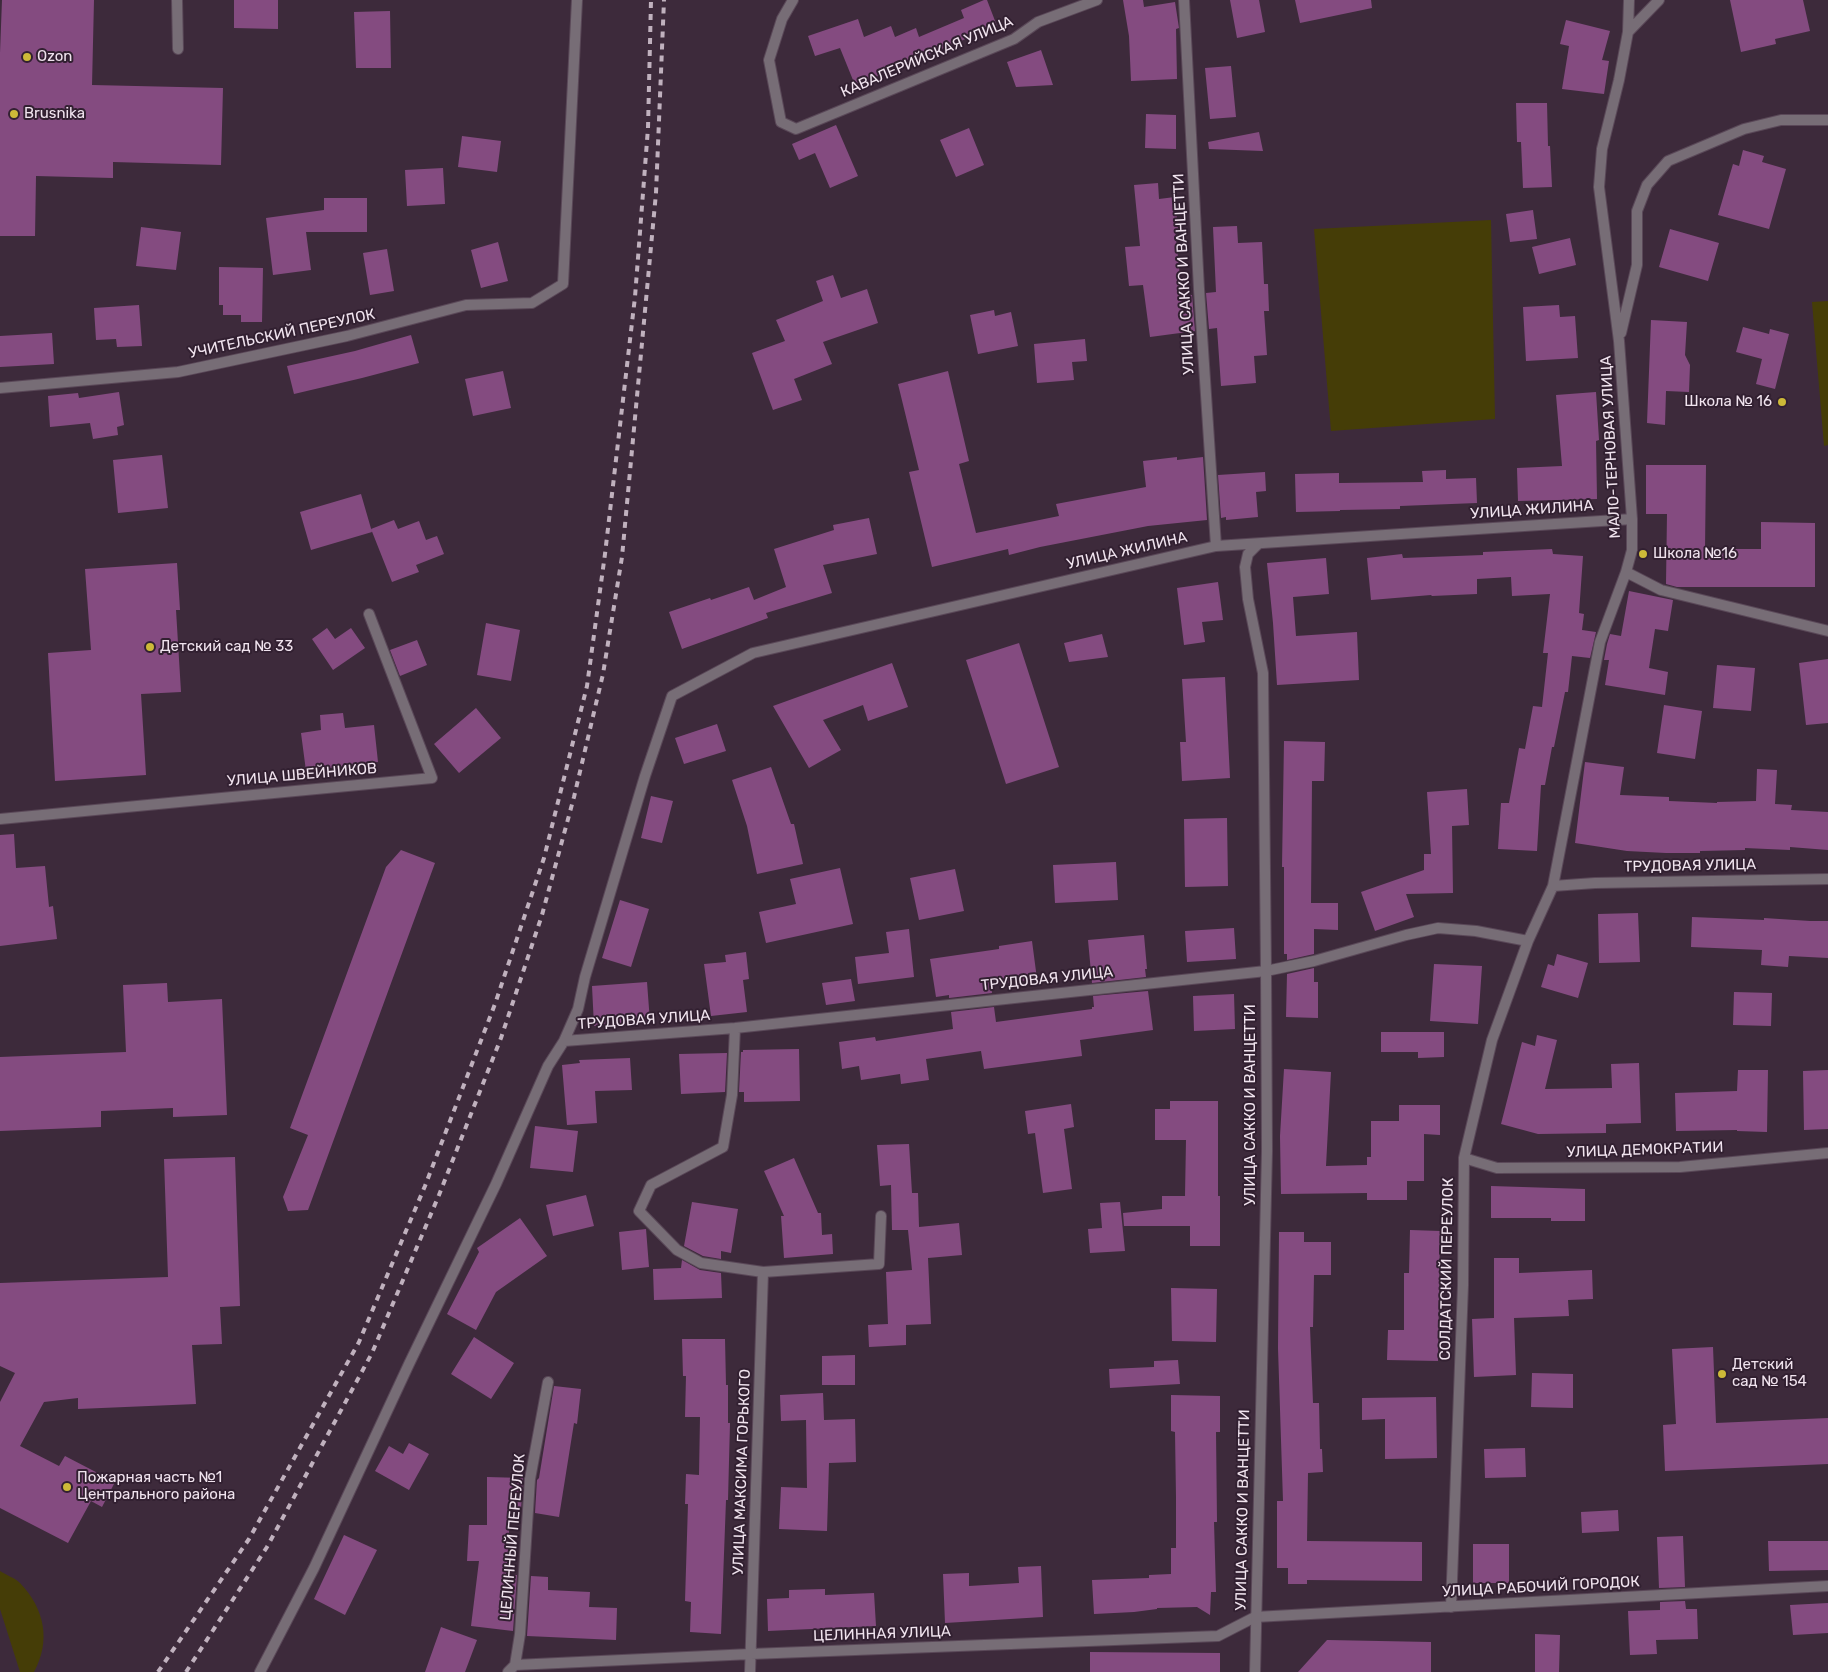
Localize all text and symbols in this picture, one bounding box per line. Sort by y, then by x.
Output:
street label: КАВАЛЕРИЙСКАЯ УЛИЦА [838,12,1016,102]
place label: Ozon [37,48,72,66]
marker: Ozon [21,51,33,63]
place label: Brusnika [24,105,85,123]
marker: Brusnika [8,108,20,120]
street label: УЛИЦА САККО И ВАНЦЕТТИ [1170,173,1198,375]
street label: УЧИТЕЛЬСКИЙ ПЕРЕУЛОК [187,305,377,363]
street label: МАЛО-ТЕРНОВАЯ УЛИЦА [1597,355,1625,539]
place label: Школа № 16 [1684,393,1772,411]
marker: Школа № 16 [1776,396,1788,408]
street label: УЛИЦА ЖИЛИНА [1470,497,1594,523]
street label: УЛИЦА ЖИЛИНА [1065,528,1189,574]
place label: Школа №16 [1653,545,1737,563]
marker: Школа №16 [1637,548,1649,560]
place label: Детский сад № 33 [160,638,293,656]
marker: Детский сад № 33 [144,641,156,653]
street label: УЛИЦА ШВЕЙНИКОВ [226,759,378,791]
street label: ТРУДОВАЯ УЛИЦА [1624,856,1756,876]
street label: ТРУДОВАЯ УЛИЦА [980,963,1114,995]
street label: УЛИЦА САККО И ВАНЦЕТТИ [1242,1004,1260,1206]
street label: ТРУДОВАЯ УЛИЦА [577,1006,711,1034]
street label: УЛИЦА ДЕМОКРАТИИ [1566,1138,1724,1162]
street label: СОЛДАТСКИЙ ПЕРЕУЛОК [1436,1178,1458,1360]
place label: Детский сад № 154 [1732,1356,1807,1391]
marker: Детский сад № 154 [1716,1368,1728,1380]
street label: УЛИЦА МАКСИМА ГОРЬКОГО [729,1369,755,1575]
street label: УЛИЦА САККО И ВАНЦЕТТИ [1232,1409,1254,1611]
street label: ЦЕЛИННЫЙ ПЕРЕУЛОК [497,1453,529,1621]
place label: Пожарная часть №1 Центрального района [77,1469,235,1504]
marker: Пожарная часть №1 Центрального района [61,1481,73,1493]
street label: УЛИЦА РАБОЧИЙ ГОРОДОК [1442,1573,1640,1601]
street label: ЦЕЛИННАЯ УЛИЦА [813,1623,951,1645]

